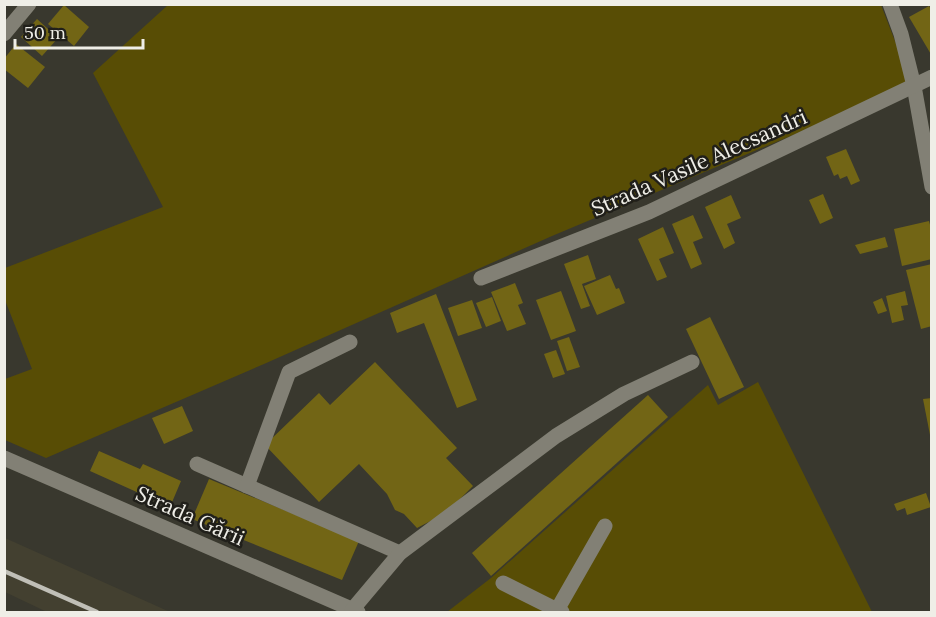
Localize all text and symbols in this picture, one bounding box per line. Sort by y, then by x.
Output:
scale bar [15,12,142,50]
text: 50 m [24,21,66,44]
street label: Strada Vasile Alecsandri [587,103,811,222]
street label: Strada Gării [132,480,249,552]

